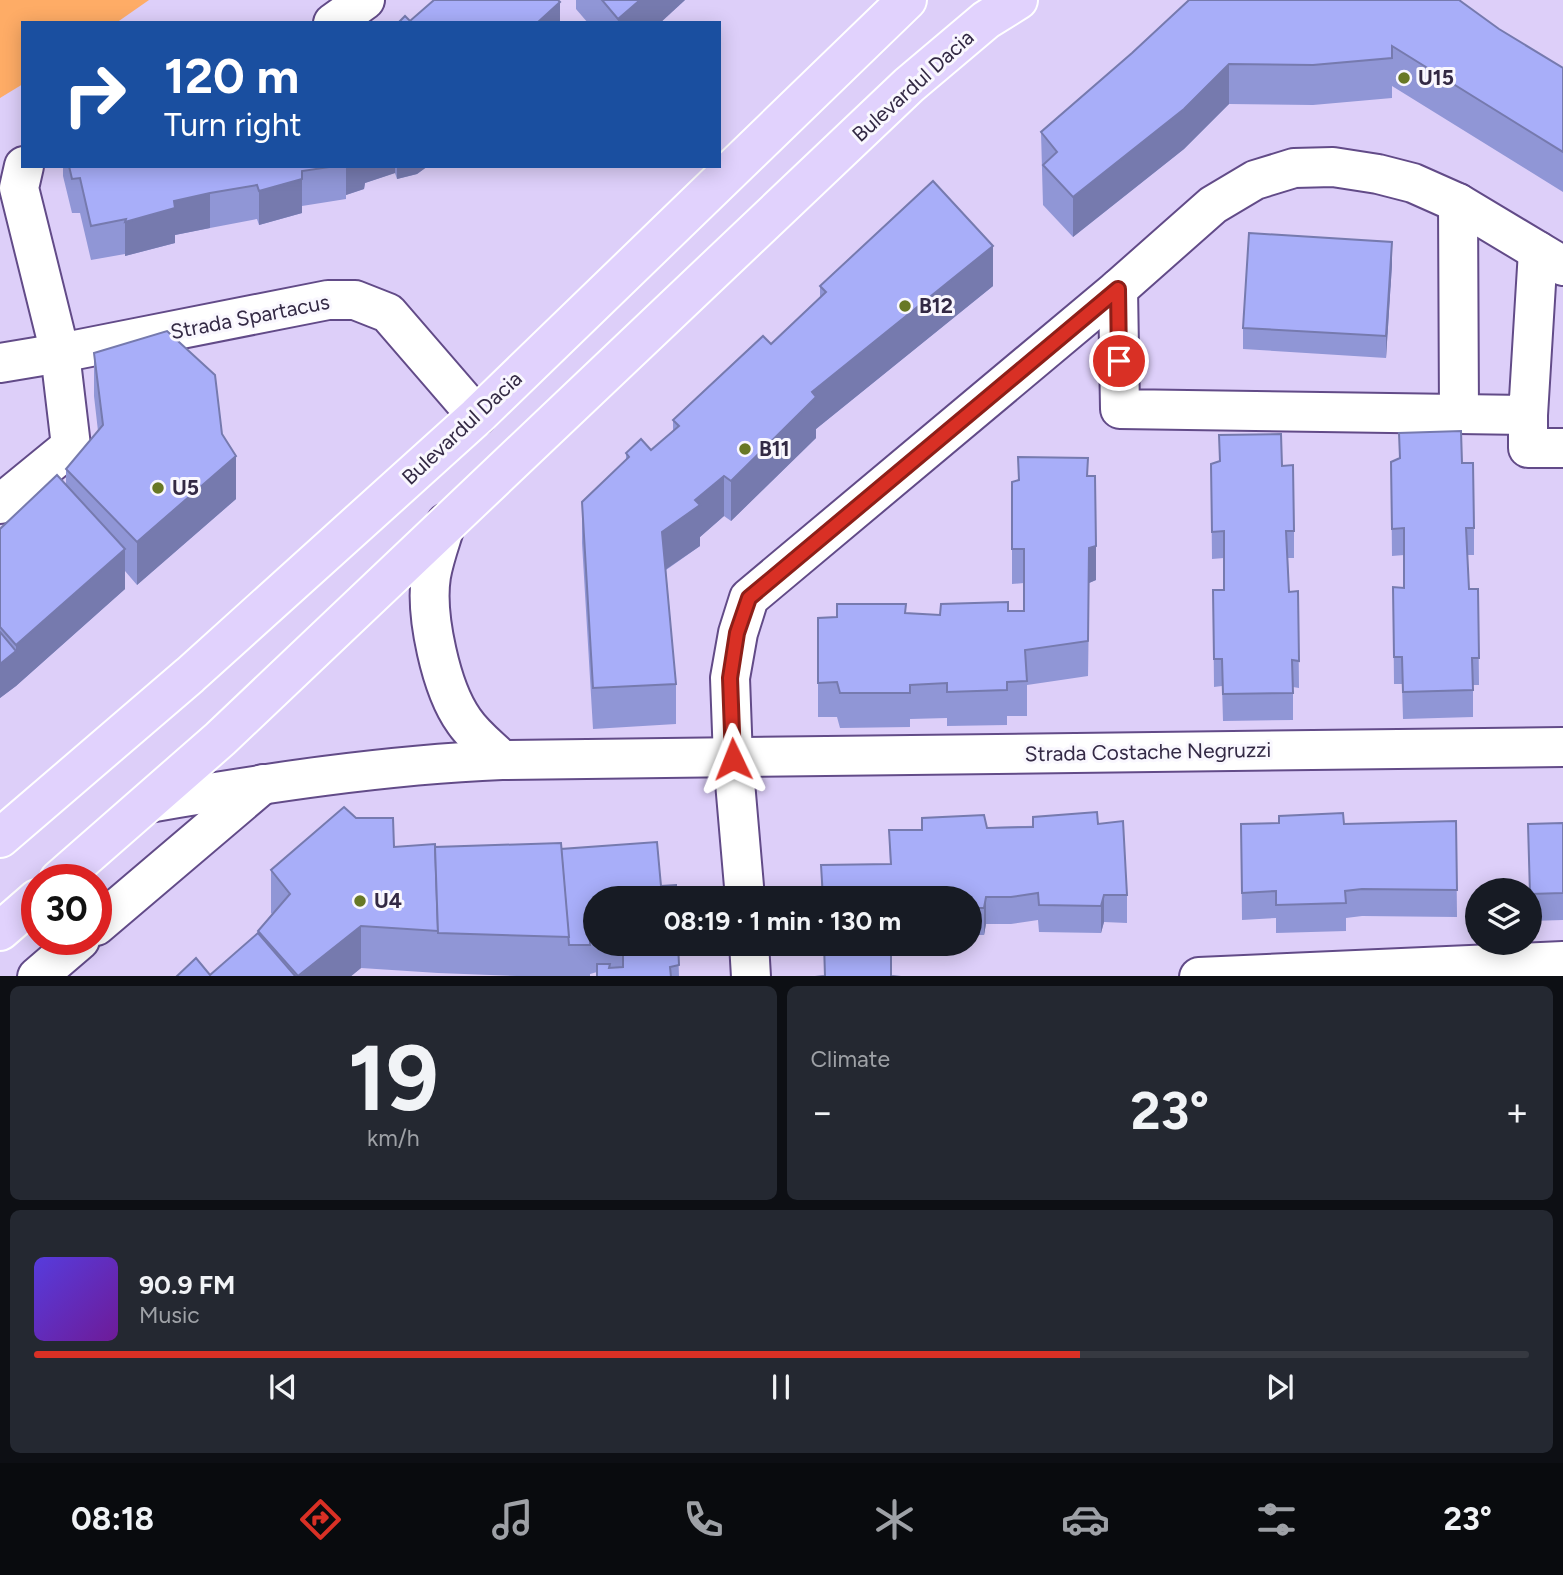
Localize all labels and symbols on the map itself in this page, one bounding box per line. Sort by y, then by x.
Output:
street label: Bulevardul Dacia [847,25,979,147]
place label: U15 [1418,65,1454,90]
marker: U15 [1396,70,1412,86]
street label: Strada Spartacus [168,289,332,344]
place label: B12 [919,293,953,318]
marker: B12 [897,298,913,314]
pin [1089,331,1149,391]
street label: Bulevardul Dacia [397,366,527,490]
place label: B11 [759,436,790,461]
marker: B11 [737,441,753,457]
place label: U5 [172,475,199,500]
marker: U5 [150,480,166,496]
position arrow [696,722,770,796]
street label: Strada Costache Negruzzi [1024,737,1272,766]
speed limit sign: 30 [21,864,112,955]
place label: U4 [374,888,402,913]
marker: U4 [352,893,368,909]

